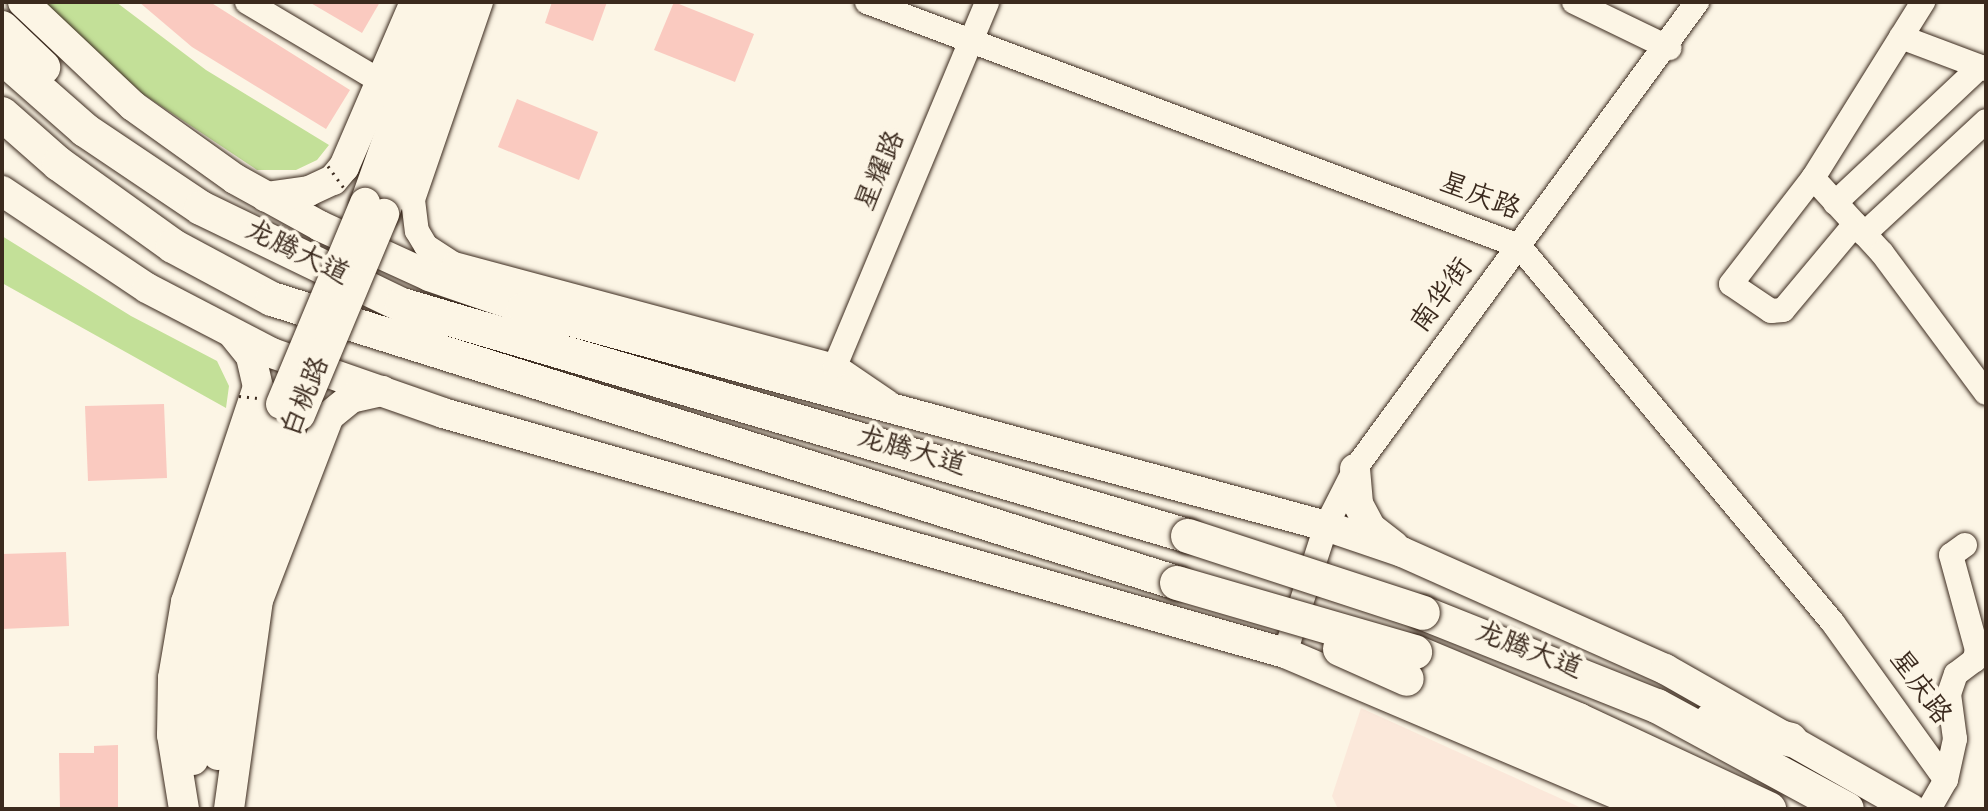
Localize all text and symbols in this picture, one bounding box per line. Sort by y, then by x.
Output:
street label: 星耀路 [851,127,915,217]
street label: 星庆路 [1434,168,1524,230]
street label: 龙腾大道 [238,215,354,295]
street label: 南华街 [1406,253,1482,341]
street label: 白桃路 [277,353,339,443]
street label: 龙腾大道 [853,422,969,486]
street label: 龙腾大道 [1470,617,1586,689]
street label: 星庆路 [1880,645,1956,733]

